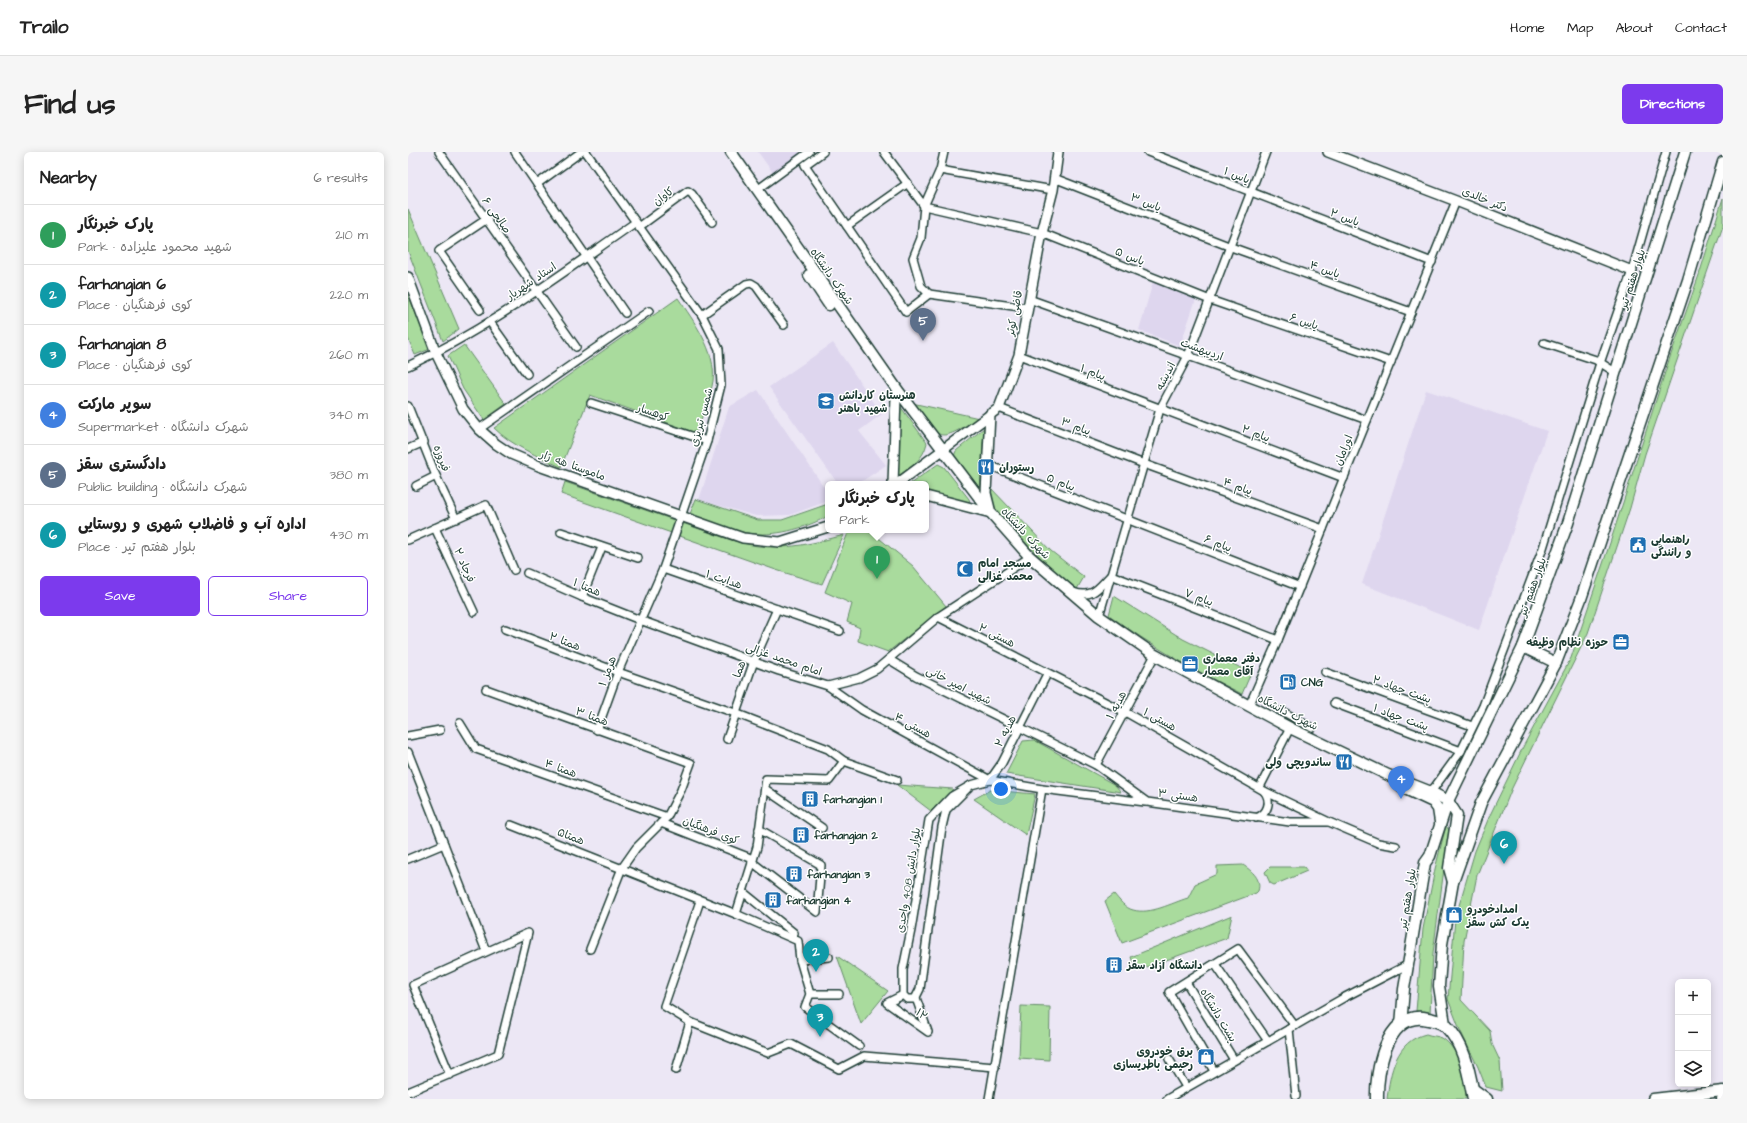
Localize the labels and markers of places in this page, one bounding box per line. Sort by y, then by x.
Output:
pin: 5 [910,308,936,341]
place label: هنرستان کاردانش شهید باهنر [838,388,916,416]
school or university icon: هنرستان کاردانش شهید باهنر [816,391,836,411]
restaurant icon: رستوران [976,457,996,477]
place label: رستوران [999,460,1034,475]
place label: راهنمایی و رانندگی [1651,532,1692,560]
public building icon: راهنمایی و رانندگی [1628,535,1648,555]
pin: 1 [864,546,890,579]
place label: مسجد امام محمد غزالی [978,556,1033,584]
mosque icon: مسجد امام محمد غزالی [955,559,975,579]
office icon: حوزه نظام وظیفه [1611,632,1631,652]
place label: حوزه نظام وظیفه [1526,635,1608,651]
place label: دفتر معماری آقای معمار [1202,651,1260,679]
office icon: دفتر معماری آقای معمار [1180,654,1200,674]
fuel station icon: CNG [1278,672,1298,692]
place label: CNG [1301,675,1324,690]
restaurant icon: ساندویچی ولی [1334,752,1354,772]
place label: ساندویچی ولی [1265,755,1331,770]
pin: 4 [1388,766,1414,799]
building icon: farhangian 1 [800,789,820,809]
place label: farhangian 1 [822,792,883,809]
building icon: farhangian 2 [791,825,811,845]
place label: farhangian 2 [813,828,879,845]
pin: 6 [1491,831,1517,864]
building icon: farhangian 3 [784,864,804,884]
place label: farhangian 3 [806,867,871,884]
building icon: farhangian 4 [763,890,783,910]
place label: farhangian 4 [785,893,852,910]
place label: امدادخودرو یدک کش سقز [1466,902,1529,930]
shop icon: امدادخودرو یدک کش سقز [1444,905,1464,925]
pin: 2 [803,939,829,972]
building icon: دانشگاه آزاد سقز [1104,955,1124,975]
place label: دانشگاه آزاد سقز [1126,958,1202,973]
pin: 3 [807,1004,833,1037]
place label: برق خودروی رحیمی باطریسازی [1113,1044,1193,1072]
shop icon: برق خودروی رحیمی باطریسازی [1196,1047,1216,1067]

